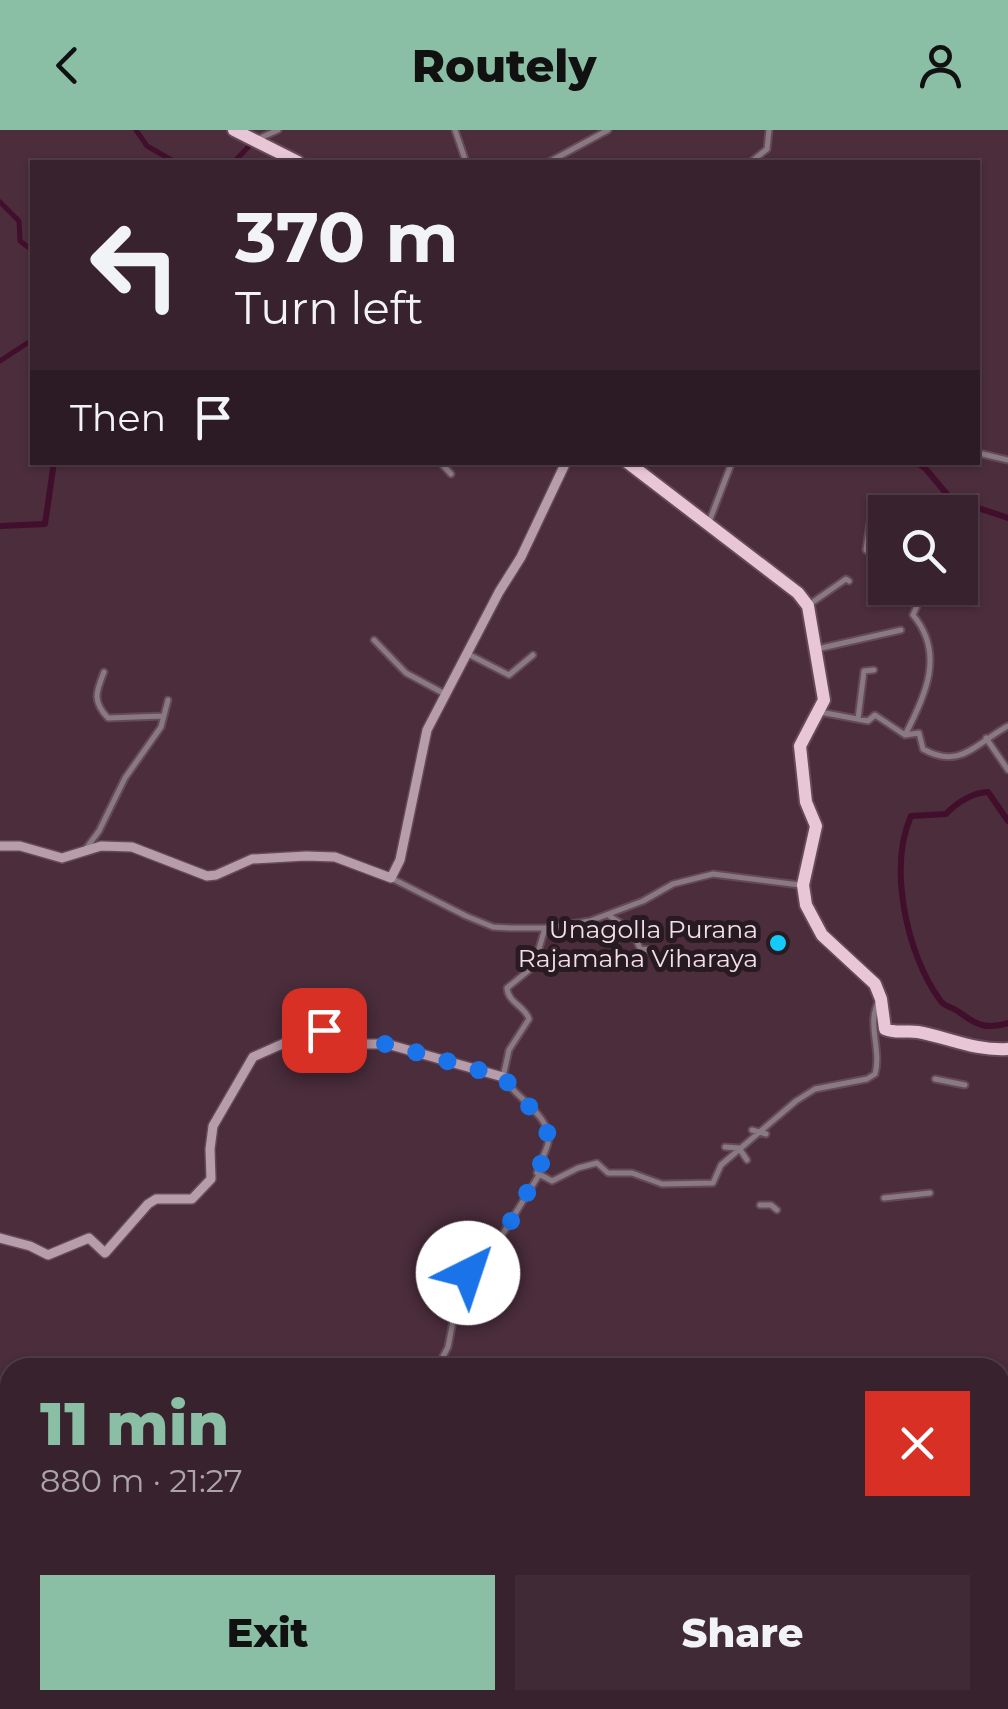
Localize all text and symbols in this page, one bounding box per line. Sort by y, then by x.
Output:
icon: back [40,38,95,93]
text: Routely [412,38,596,93]
icon: person [913,38,968,93]
text: 370 m [235,194,459,280]
icon: left [70,200,200,330]
text: Turn left [235,280,423,335]
icon: arrive [186,390,241,445]
text: Then [70,394,166,441]
map controls [868,495,978,605]
button: search [868,495,978,605]
place label: Unagolla Purana Rajamaha Viharaya [518,914,758,973]
marker: Unagolla Purana Rajamaha Viharaya [767,932,789,954]
pin [282,988,367,1073]
icon: arrive [297,1003,352,1058]
position arrow [416,1221,520,1325]
text: 11 min [40,1387,229,1460]
button: close [865,1391,970,1496]
text: 880 m · 21:27 [40,1461,243,1500]
button: Exit [40,1575,495,1690]
button: Share [515,1575,970,1690]

